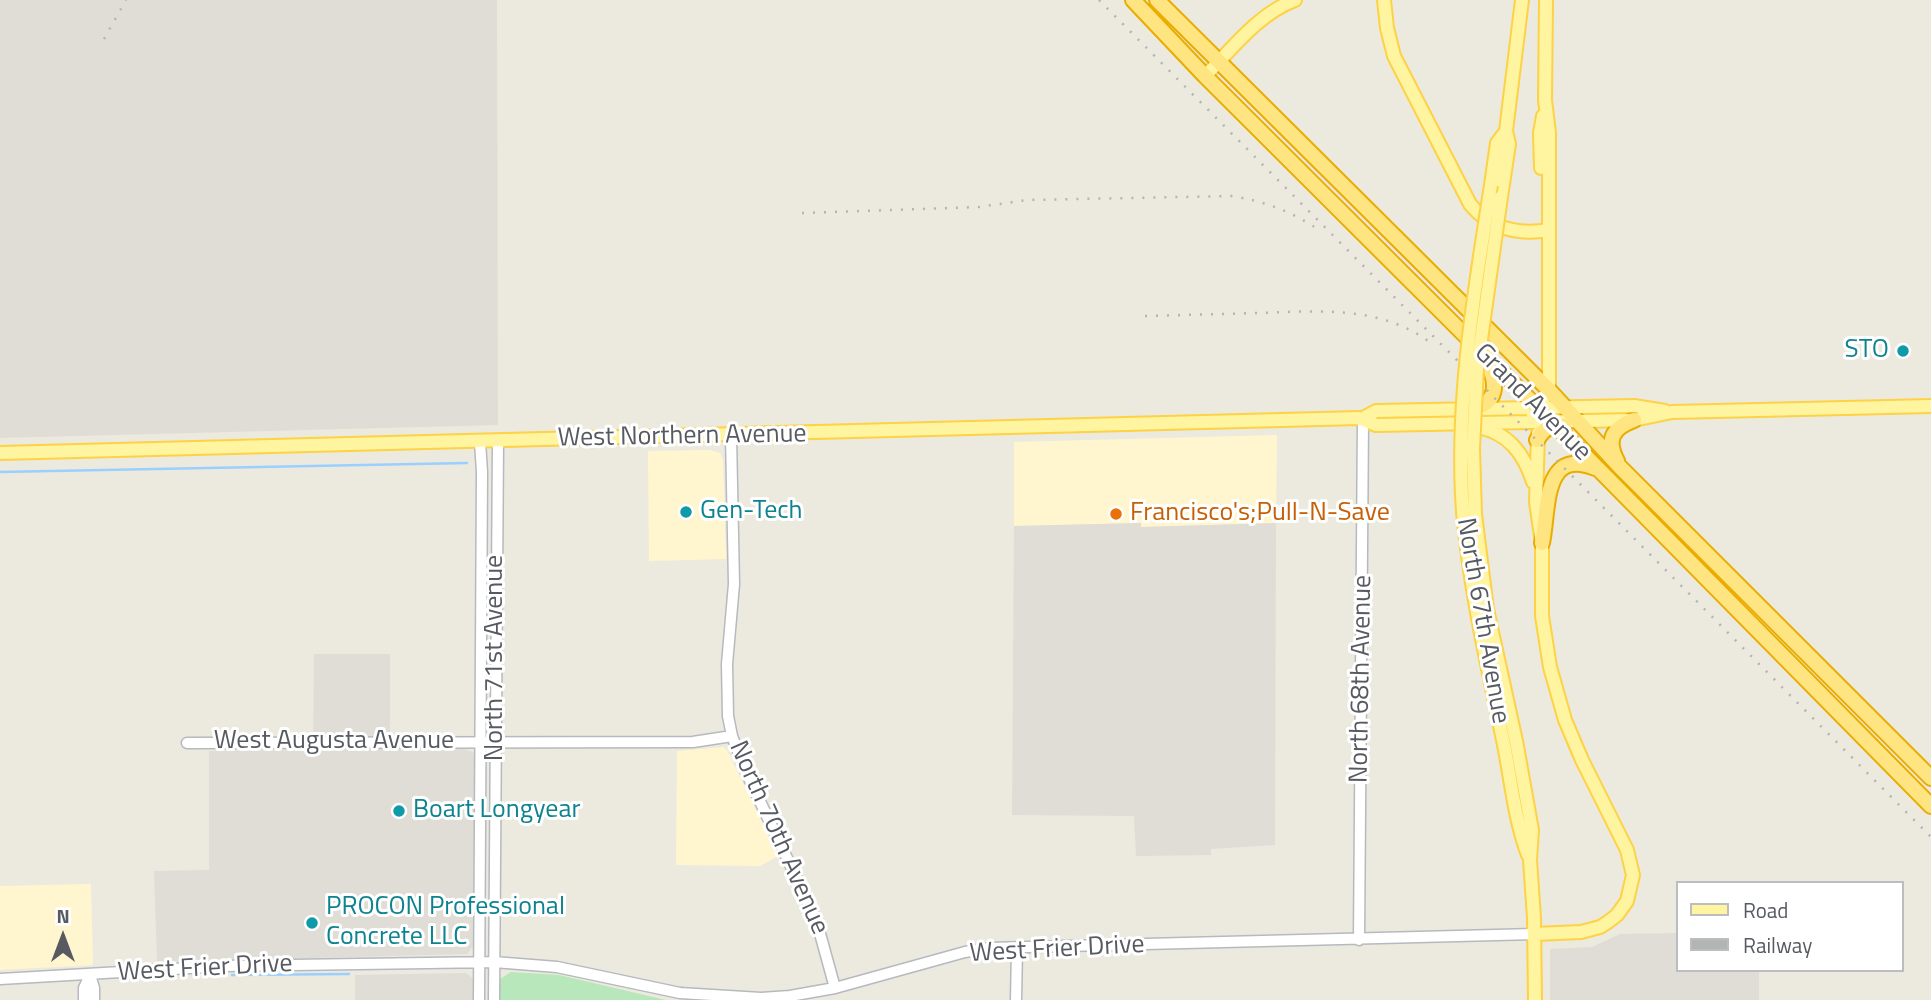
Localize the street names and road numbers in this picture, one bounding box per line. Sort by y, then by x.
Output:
street label: Grand Avenue [1467,338,1597,468]
street label: West Northern Avenue [557,419,807,455]
street label: North 67th Avenue [1449,516,1515,726]
street label: North 71st Avenue [480,555,512,761]
street label: North 68th Avenue [1345,575,1379,783]
street label: West Augusta Avenue [214,726,454,758]
street label: North 70th Avenue [721,737,835,939]
street label: West Frier Drive [969,930,1145,970]
street label: West Frier Drive [117,949,293,989]

